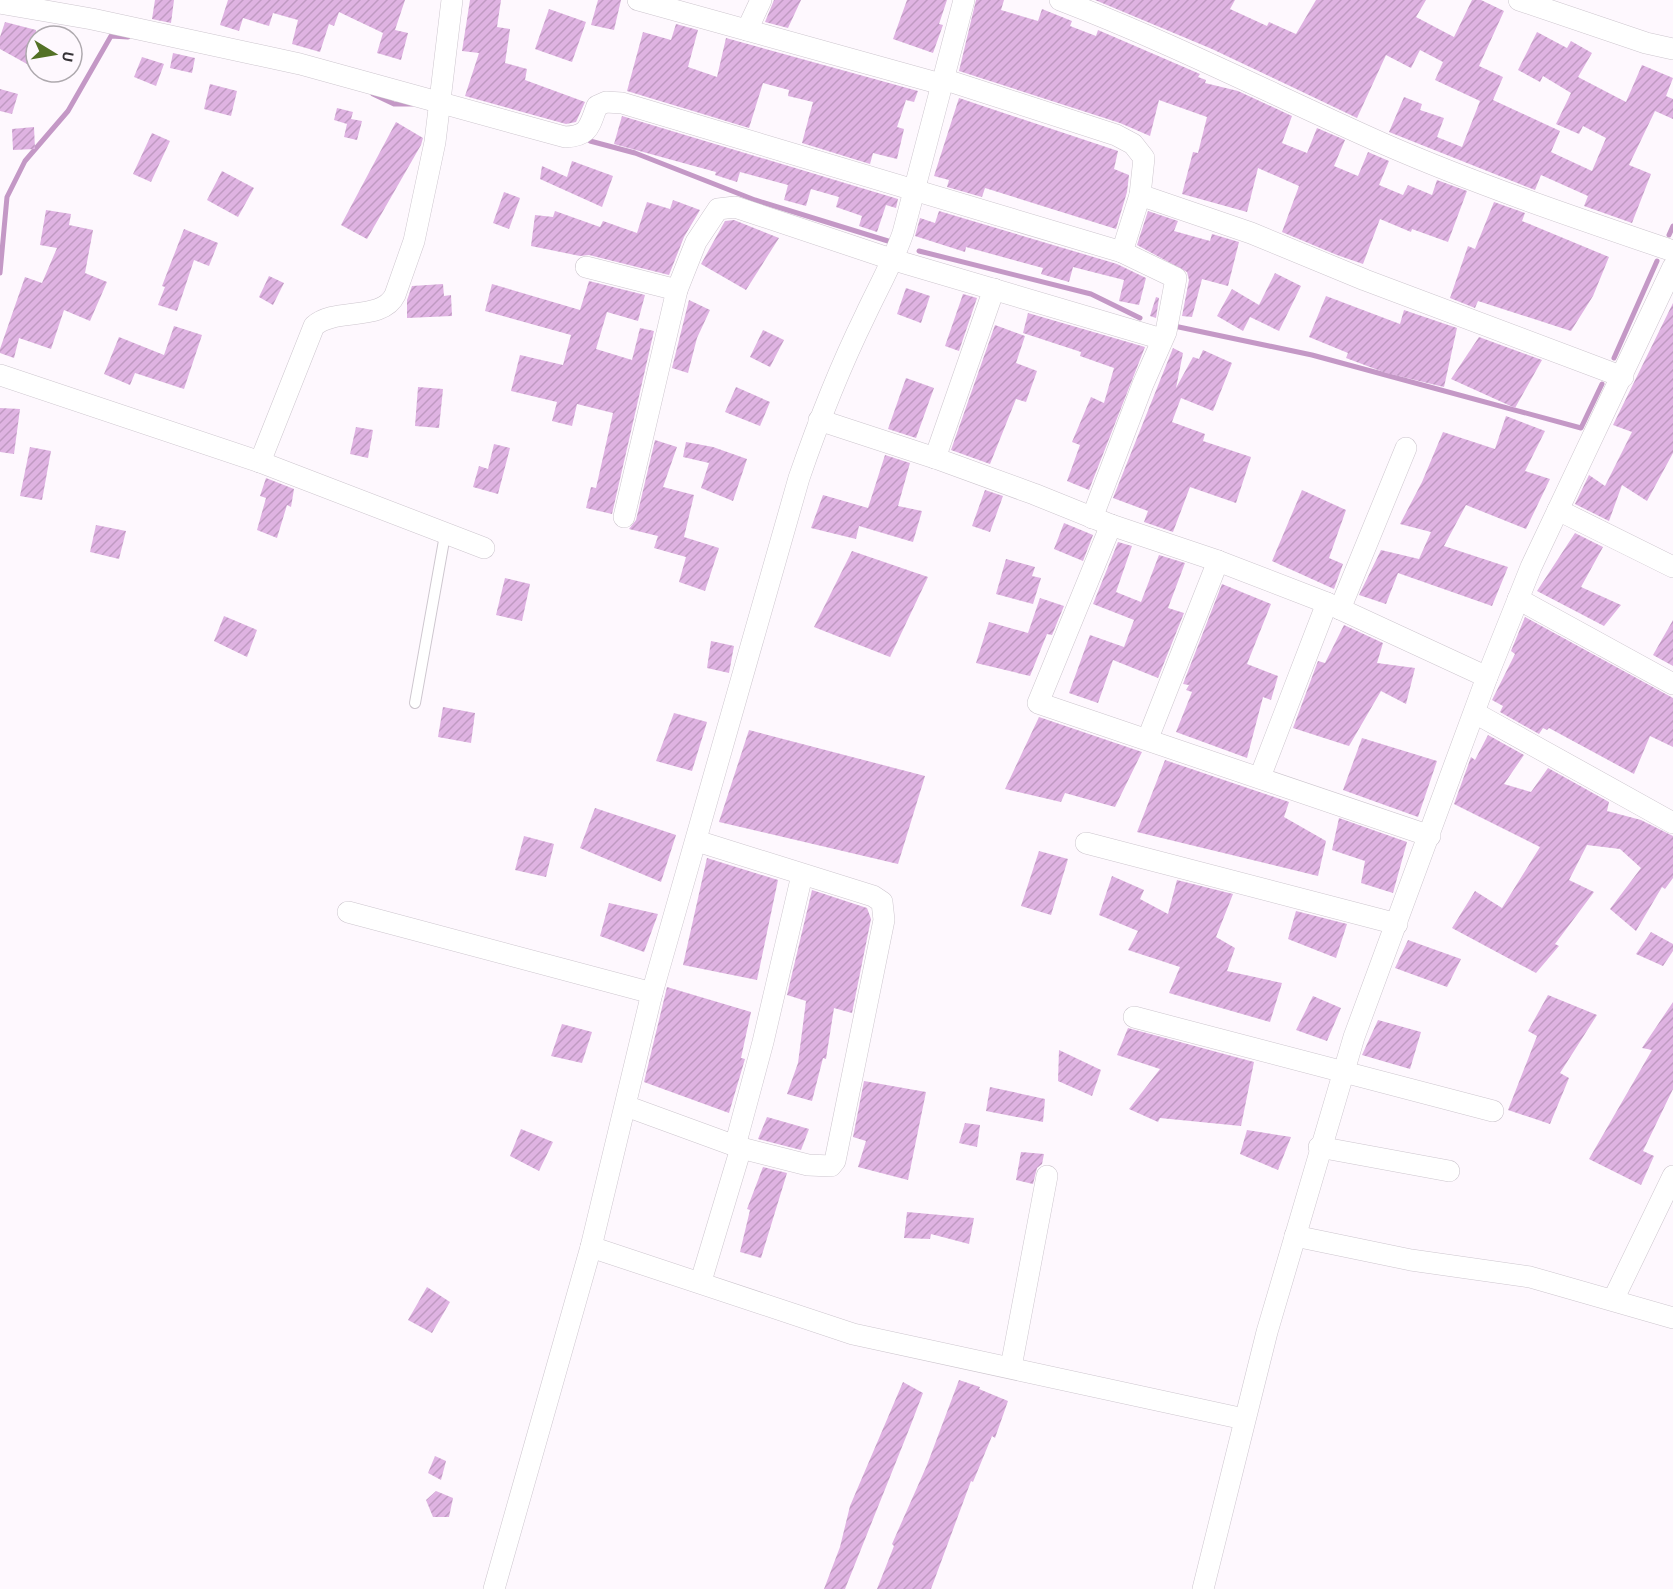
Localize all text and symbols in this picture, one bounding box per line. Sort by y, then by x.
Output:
north arrow [24,24,84,84]
text: U [59,50,77,63]

